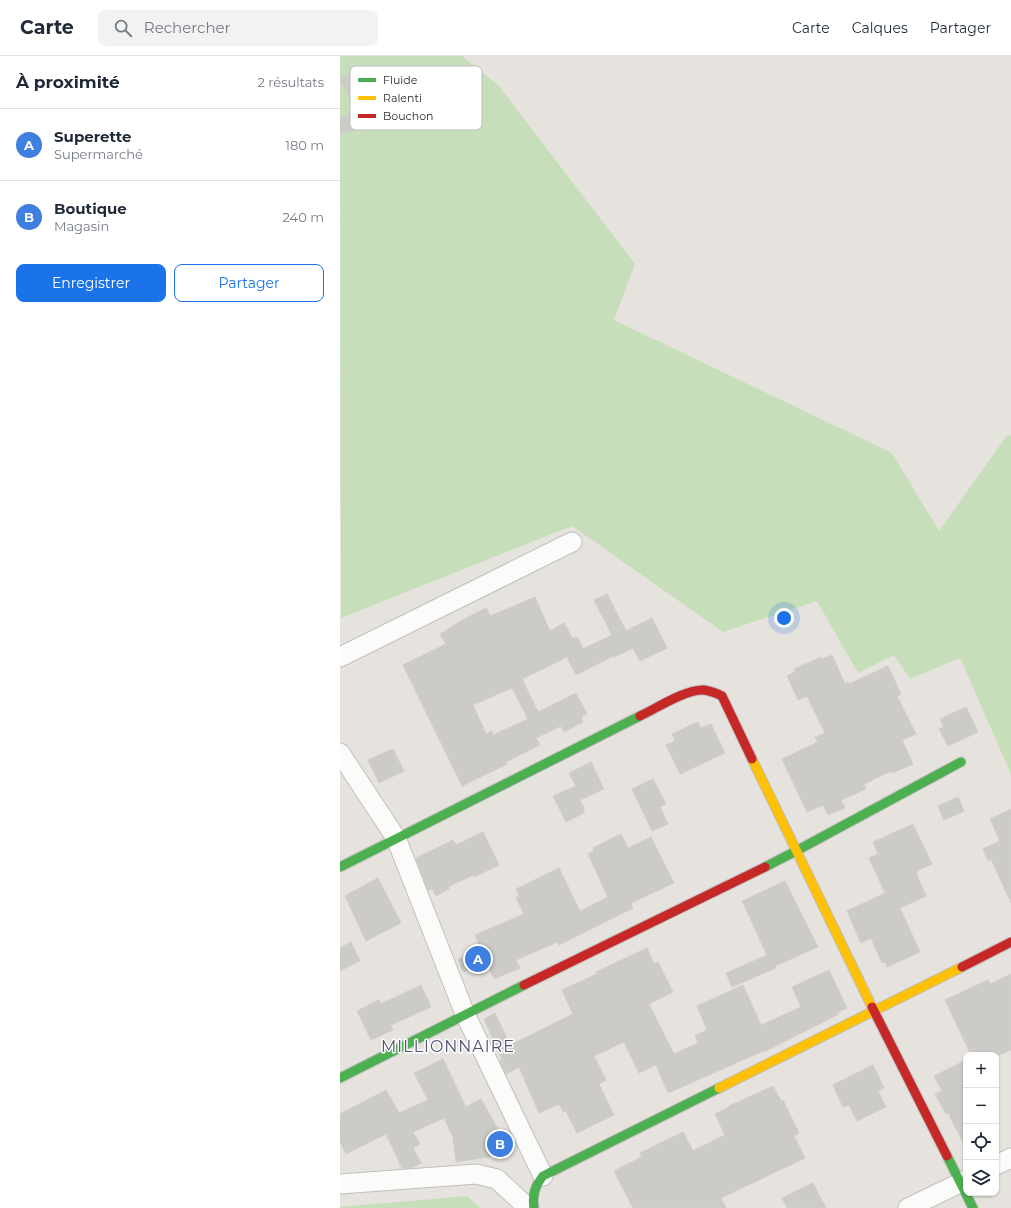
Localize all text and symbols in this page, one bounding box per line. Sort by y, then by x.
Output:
search box [98,10,378,46]
text: Carte [20,16,74,39]
icon: search [112,17,134,39]
text: Rechercher [144,18,231,37]
text: Carte [792,19,830,37]
text: Calques [852,19,908,37]
text: Partager [930,19,991,37]
legend [350,66,482,130]
text: À proximité [16,72,120,92]
text: Fluide [383,73,418,87]
text: 2 résultats [258,74,324,90]
text: Ralenti [383,91,422,105]
text: Bouchon [383,109,433,123]
text: Superette [54,127,132,146]
text: A [24,137,34,153]
text: 180 m [285,137,324,153]
text: Supermarché [54,146,143,162]
text: Boutique [54,199,127,218]
text: B [24,209,34,225]
text: 240 m [283,209,324,225]
text: Magasin [54,218,109,234]
button: Enregistrer [16,264,166,302]
button: Partager [174,264,324,302]
your location [774,608,794,628]
pin: A [465,944,491,974]
district label: MILLIONNAIRE [381,1037,515,1056]
map controls [963,1052,999,1196]
button: + [963,1052,999,1088]
button: − [963,1088,999,1124]
button: locate [963,1124,999,1160]
pin: B [487,1129,513,1159]
button: layers [963,1160,999,1196]

